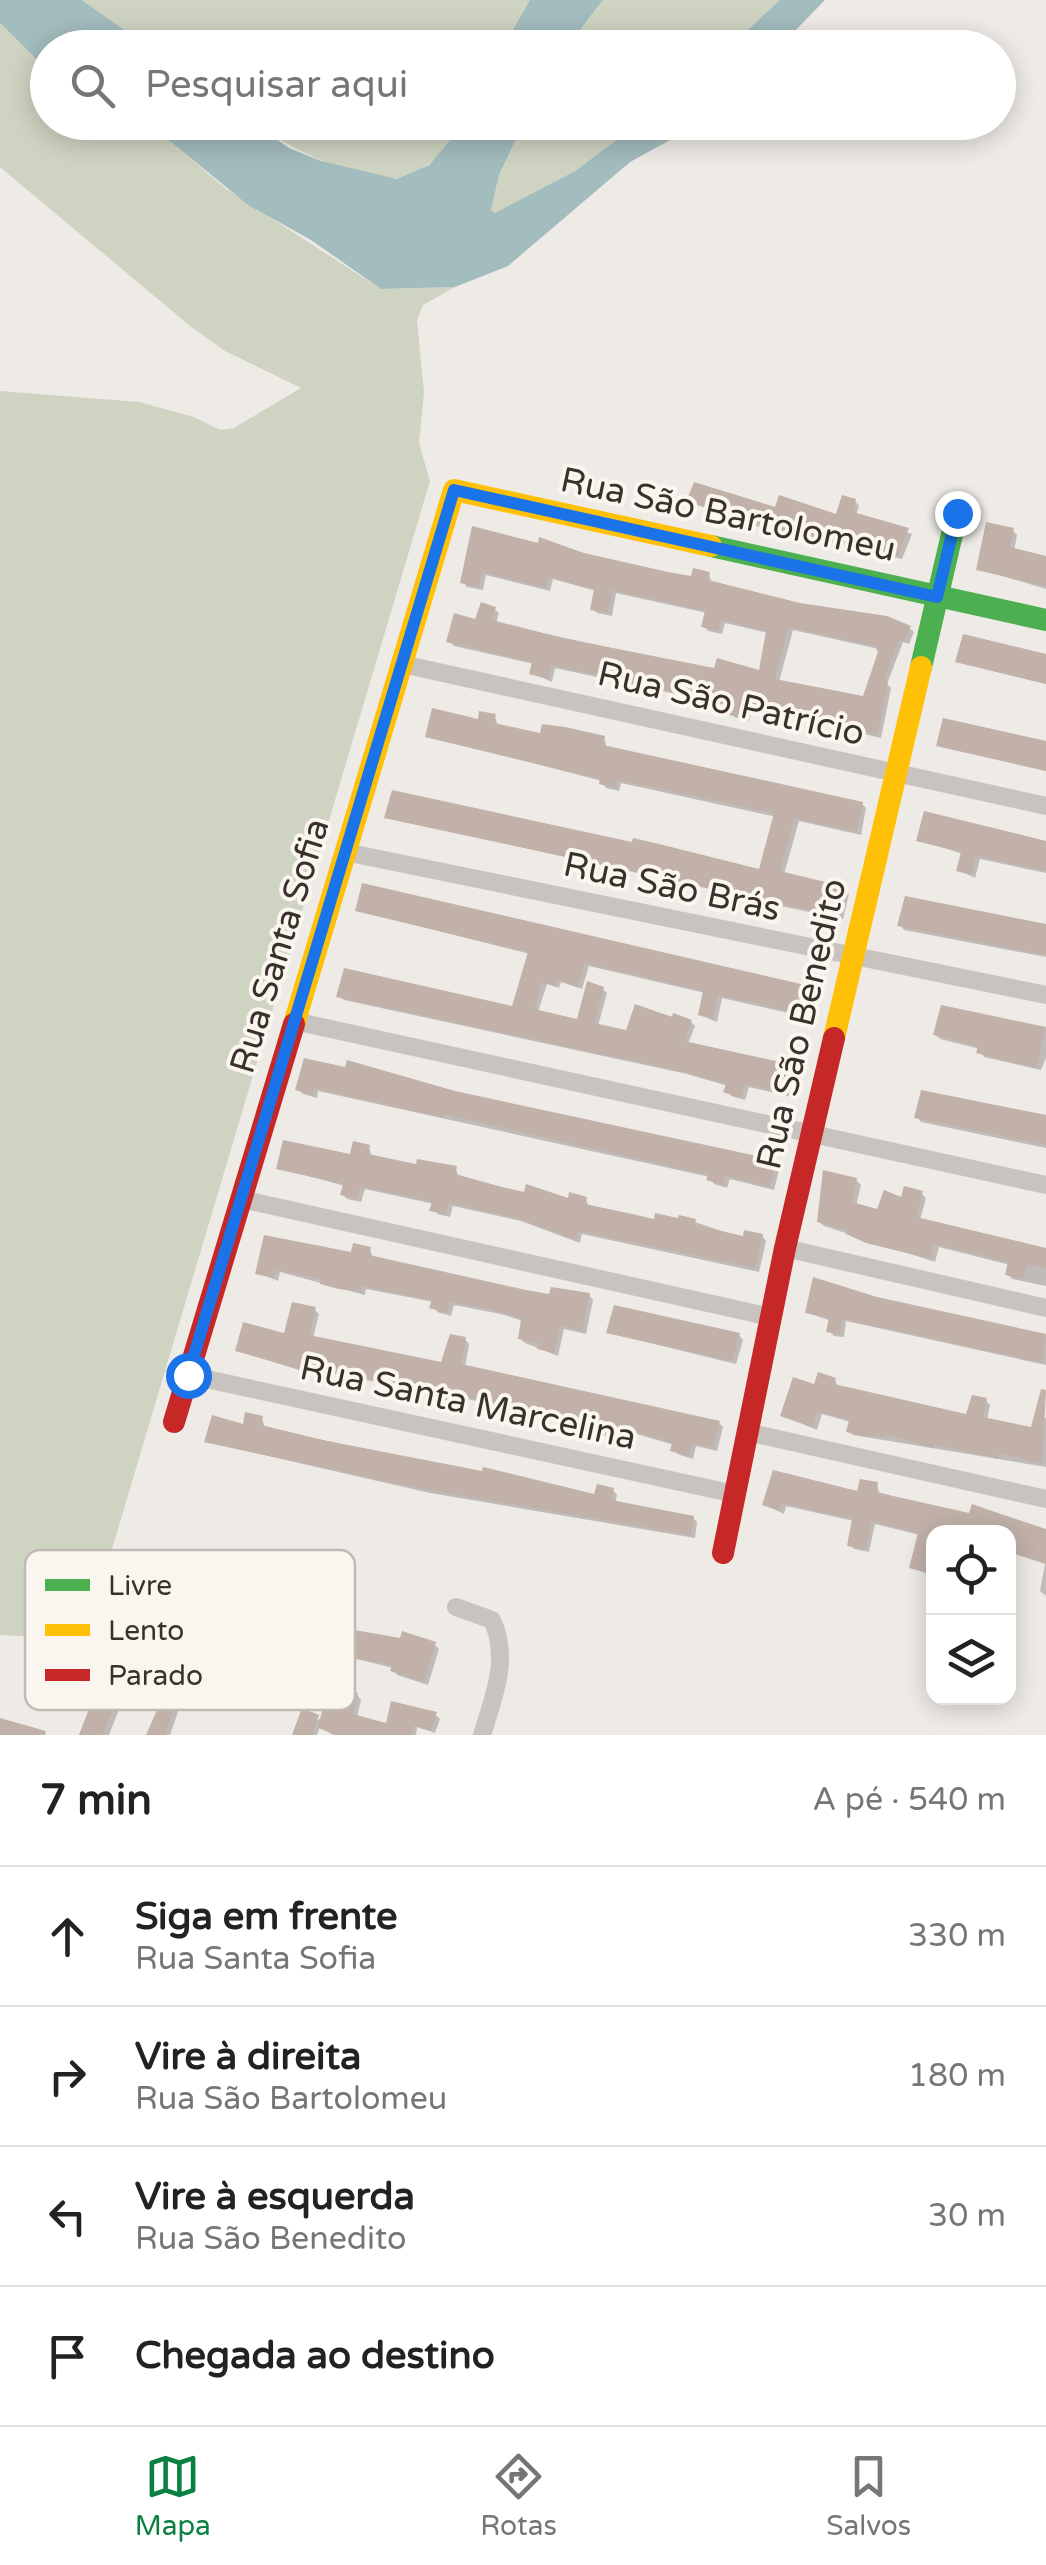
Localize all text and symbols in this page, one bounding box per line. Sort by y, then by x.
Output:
search box [30,30,1016,140]
icon: search [65,58,120,113]
text: Pesquisar aqui [145,62,408,108]
street label: Rua São Bartolomeu [557,459,899,571]
route end [935,491,981,537]
street label: Rua São Patrício [593,653,869,755]
street label: Rua Santa Sofia [221,814,339,1078]
street label: Rua São Brás [560,844,784,930]
street label: Rua São Benedito [748,875,856,1173]
street label: Rua Santa Marcelina [296,1347,640,1459]
route start [166,1353,212,1399]
map controls [926,1525,1016,1705]
button: locate [926,1525,1016,1615]
legend [25,1550,355,1710]
text: Livre [108,1569,172,1603]
text: Lento [108,1614,184,1648]
button: layers [926,1615,1016,1705]
text: Parado [108,1659,203,1693]
text: 7 min [40,1775,152,1826]
text: A pé · 540 m [813,1781,1006,1819]
text: Siga em frente [135,1894,397,1940]
icon: ahead [40,1909,95,1964]
text: 330 m [908,1917,1006,1955]
text: Rua Santa Sofia [135,1940,376,1978]
text: Vire à direita [135,2034,361,2080]
icon: right [40,2049,95,2104]
text: 180 m [908,2057,1006,2095]
text: Rua São Bartolomeu [135,2080,447,2118]
text: Vire à esquerda [135,2174,415,2220]
icon: left [40,2189,95,2244]
text: 30 m [928,2197,1006,2235]
text: Rua São Benedito [135,2220,406,2258]
icon: arrive [40,2329,95,2384]
text: Chegada ao destino [135,2333,495,2379]
tab: Mapa [135,2449,211,2543]
tab: Rotas [480,2449,557,2543]
tab: Salvos [826,2449,911,2543]

